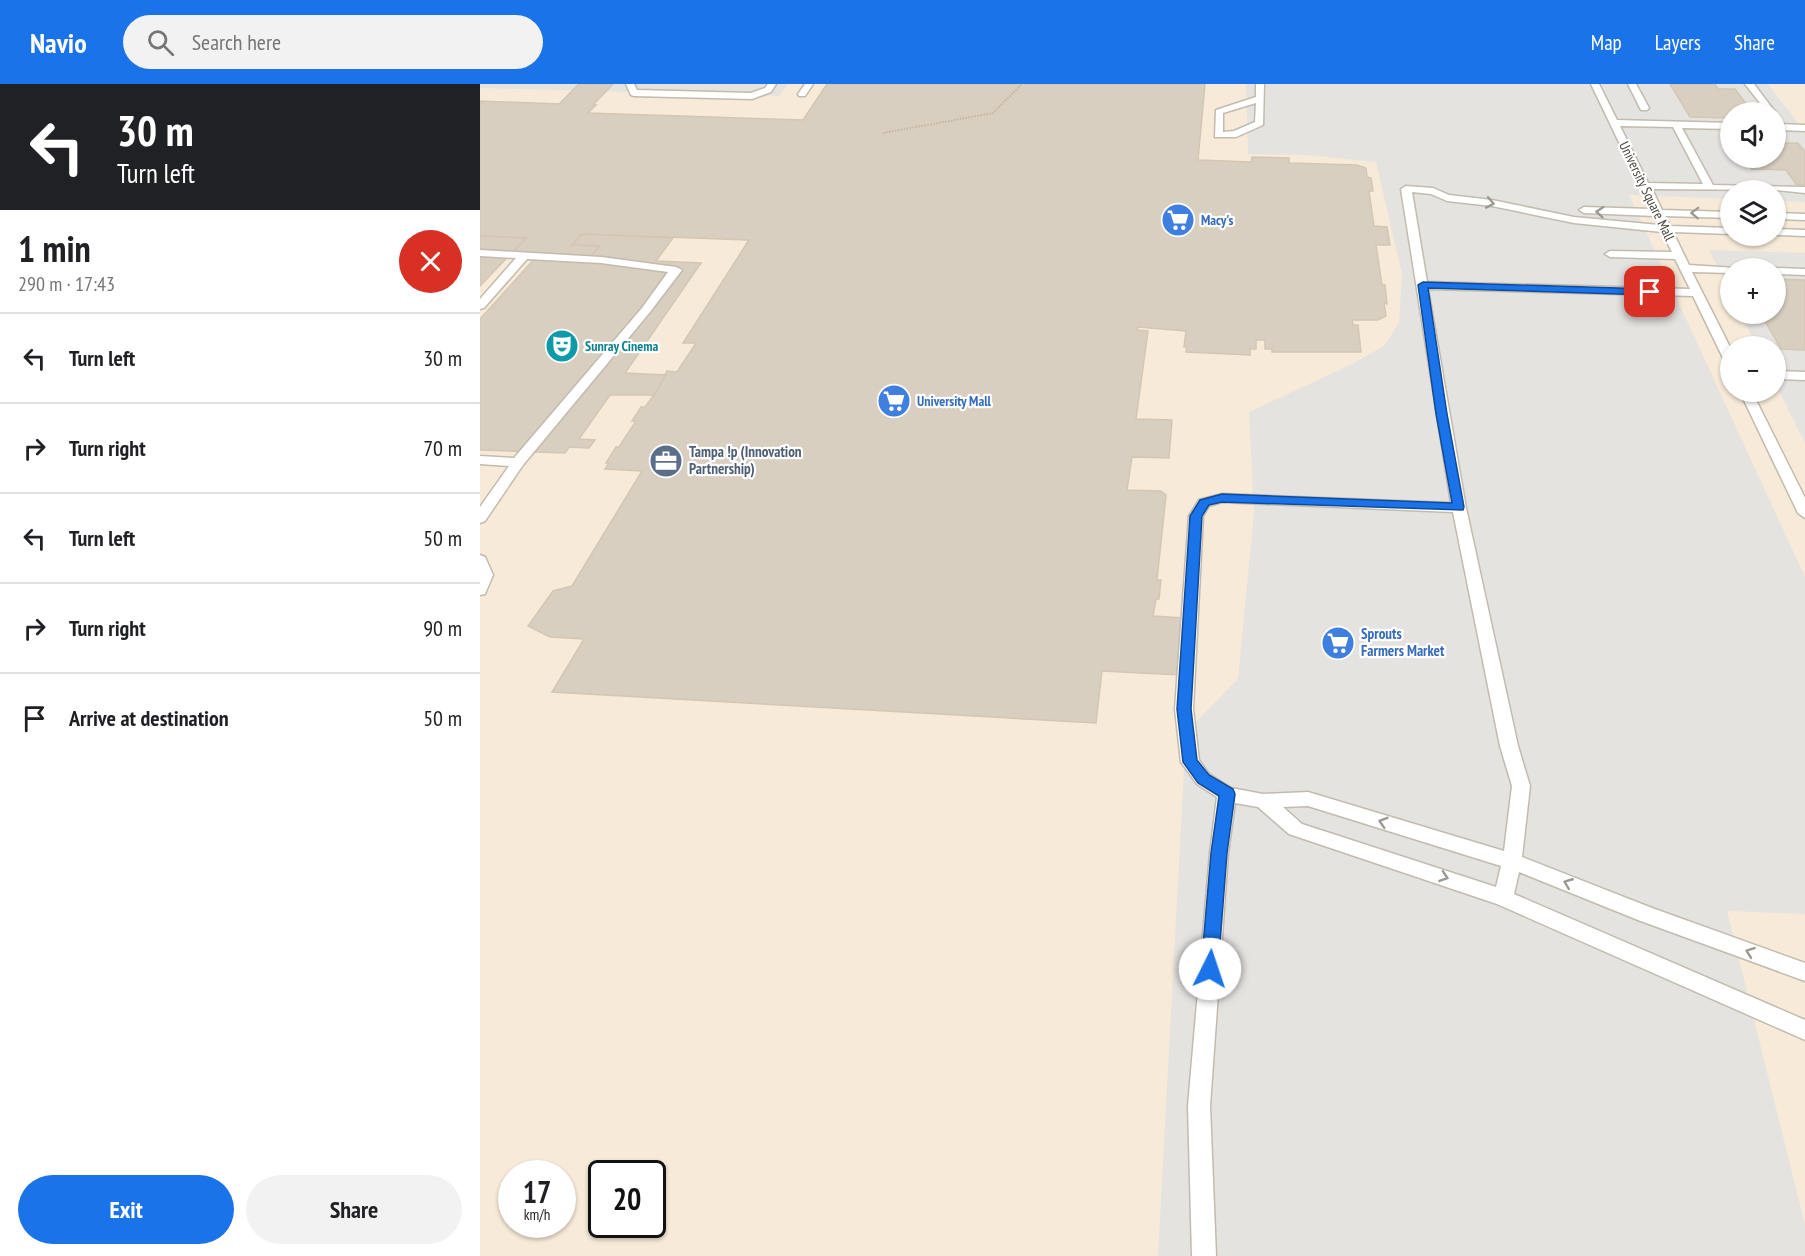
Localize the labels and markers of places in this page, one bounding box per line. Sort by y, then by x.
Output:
supermarket icon: Macy's [1160,202,1196,238]
place label: Macy's [1201,211,1234,229]
pin [1624,266,1675,317]
theatre icon: Sunray Cinema [544,328,580,364]
place label: Sunray Cinema [585,337,659,355]
supermarket icon: University Mall [876,383,912,419]
place label: University Mall [917,392,992,410]
place label: Tampa !p (Innovation Partnership) [689,442,802,478]
office icon: Tampa !p (Innovation Partnership) [648,443,684,479]
place label: Sprouts Farmers Market [1361,624,1445,660]
supermarket icon: Sprouts Farmers Market [1320,625,1356,661]

